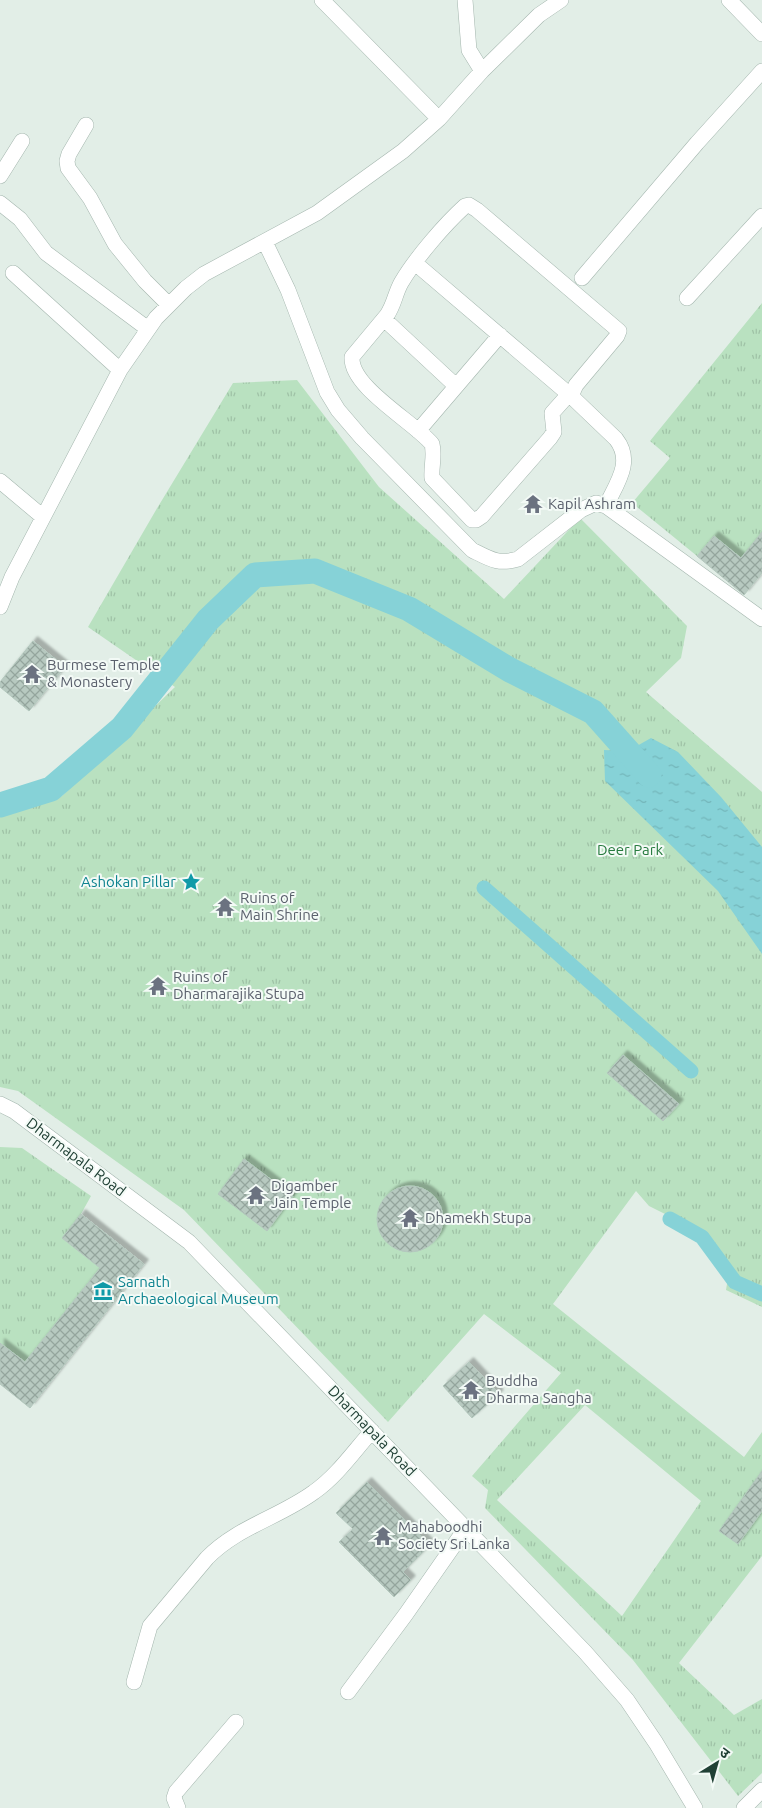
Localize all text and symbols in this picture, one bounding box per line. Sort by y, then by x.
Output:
temple icon: Kapil Ashram [522,493,544,515]
place label: Kapil Ashram [548,495,636,512]
place label: Burmese Temple & Monastery [47,656,160,690]
temple icon: Burmese Temple & Monastery [21,663,43,685]
park label: Deer Park [597,841,663,858]
place icon: Ashokan Pillar [180,871,202,893]
place label: Ashokan Pillar [81,873,176,890]
place label: Ruins of Main Shrine [240,889,319,923]
temple icon: Ruins of Main Shrine [214,896,236,918]
place label: Ruins of Dharmarajika Stupa [173,968,304,1002]
temple icon: Ruins of Dharmarajika Stupa [147,975,169,997]
street label: Dharmapala Road [24,1114,129,1199]
place label: Digamber Jain Temple [271,1177,352,1211]
temple icon: Digamber Jain Temple [245,1184,267,1206]
temple icon: Dhamekh Stupa [399,1207,421,1229]
place label: Dhamekh Stupa [425,1209,531,1226]
place label: Sarnath Archaeological Museum [118,1273,279,1307]
museum icon: Sarnath Archaeological Museum [92,1280,114,1302]
place label: Buddha Dharma Sangha [486,1372,592,1406]
temple icon: Buddha Dharma Sangha [460,1379,482,1401]
street label: Dharmapala Road [325,1382,420,1479]
place label: Mahaboodhi Society Sri Lanka [398,1518,510,1552]
temple icon: Mahaboodhi Society Sri Lanka [372,1525,394,1547]
north arrow [692,1738,742,1788]
text: उ [717,1744,734,1762]

